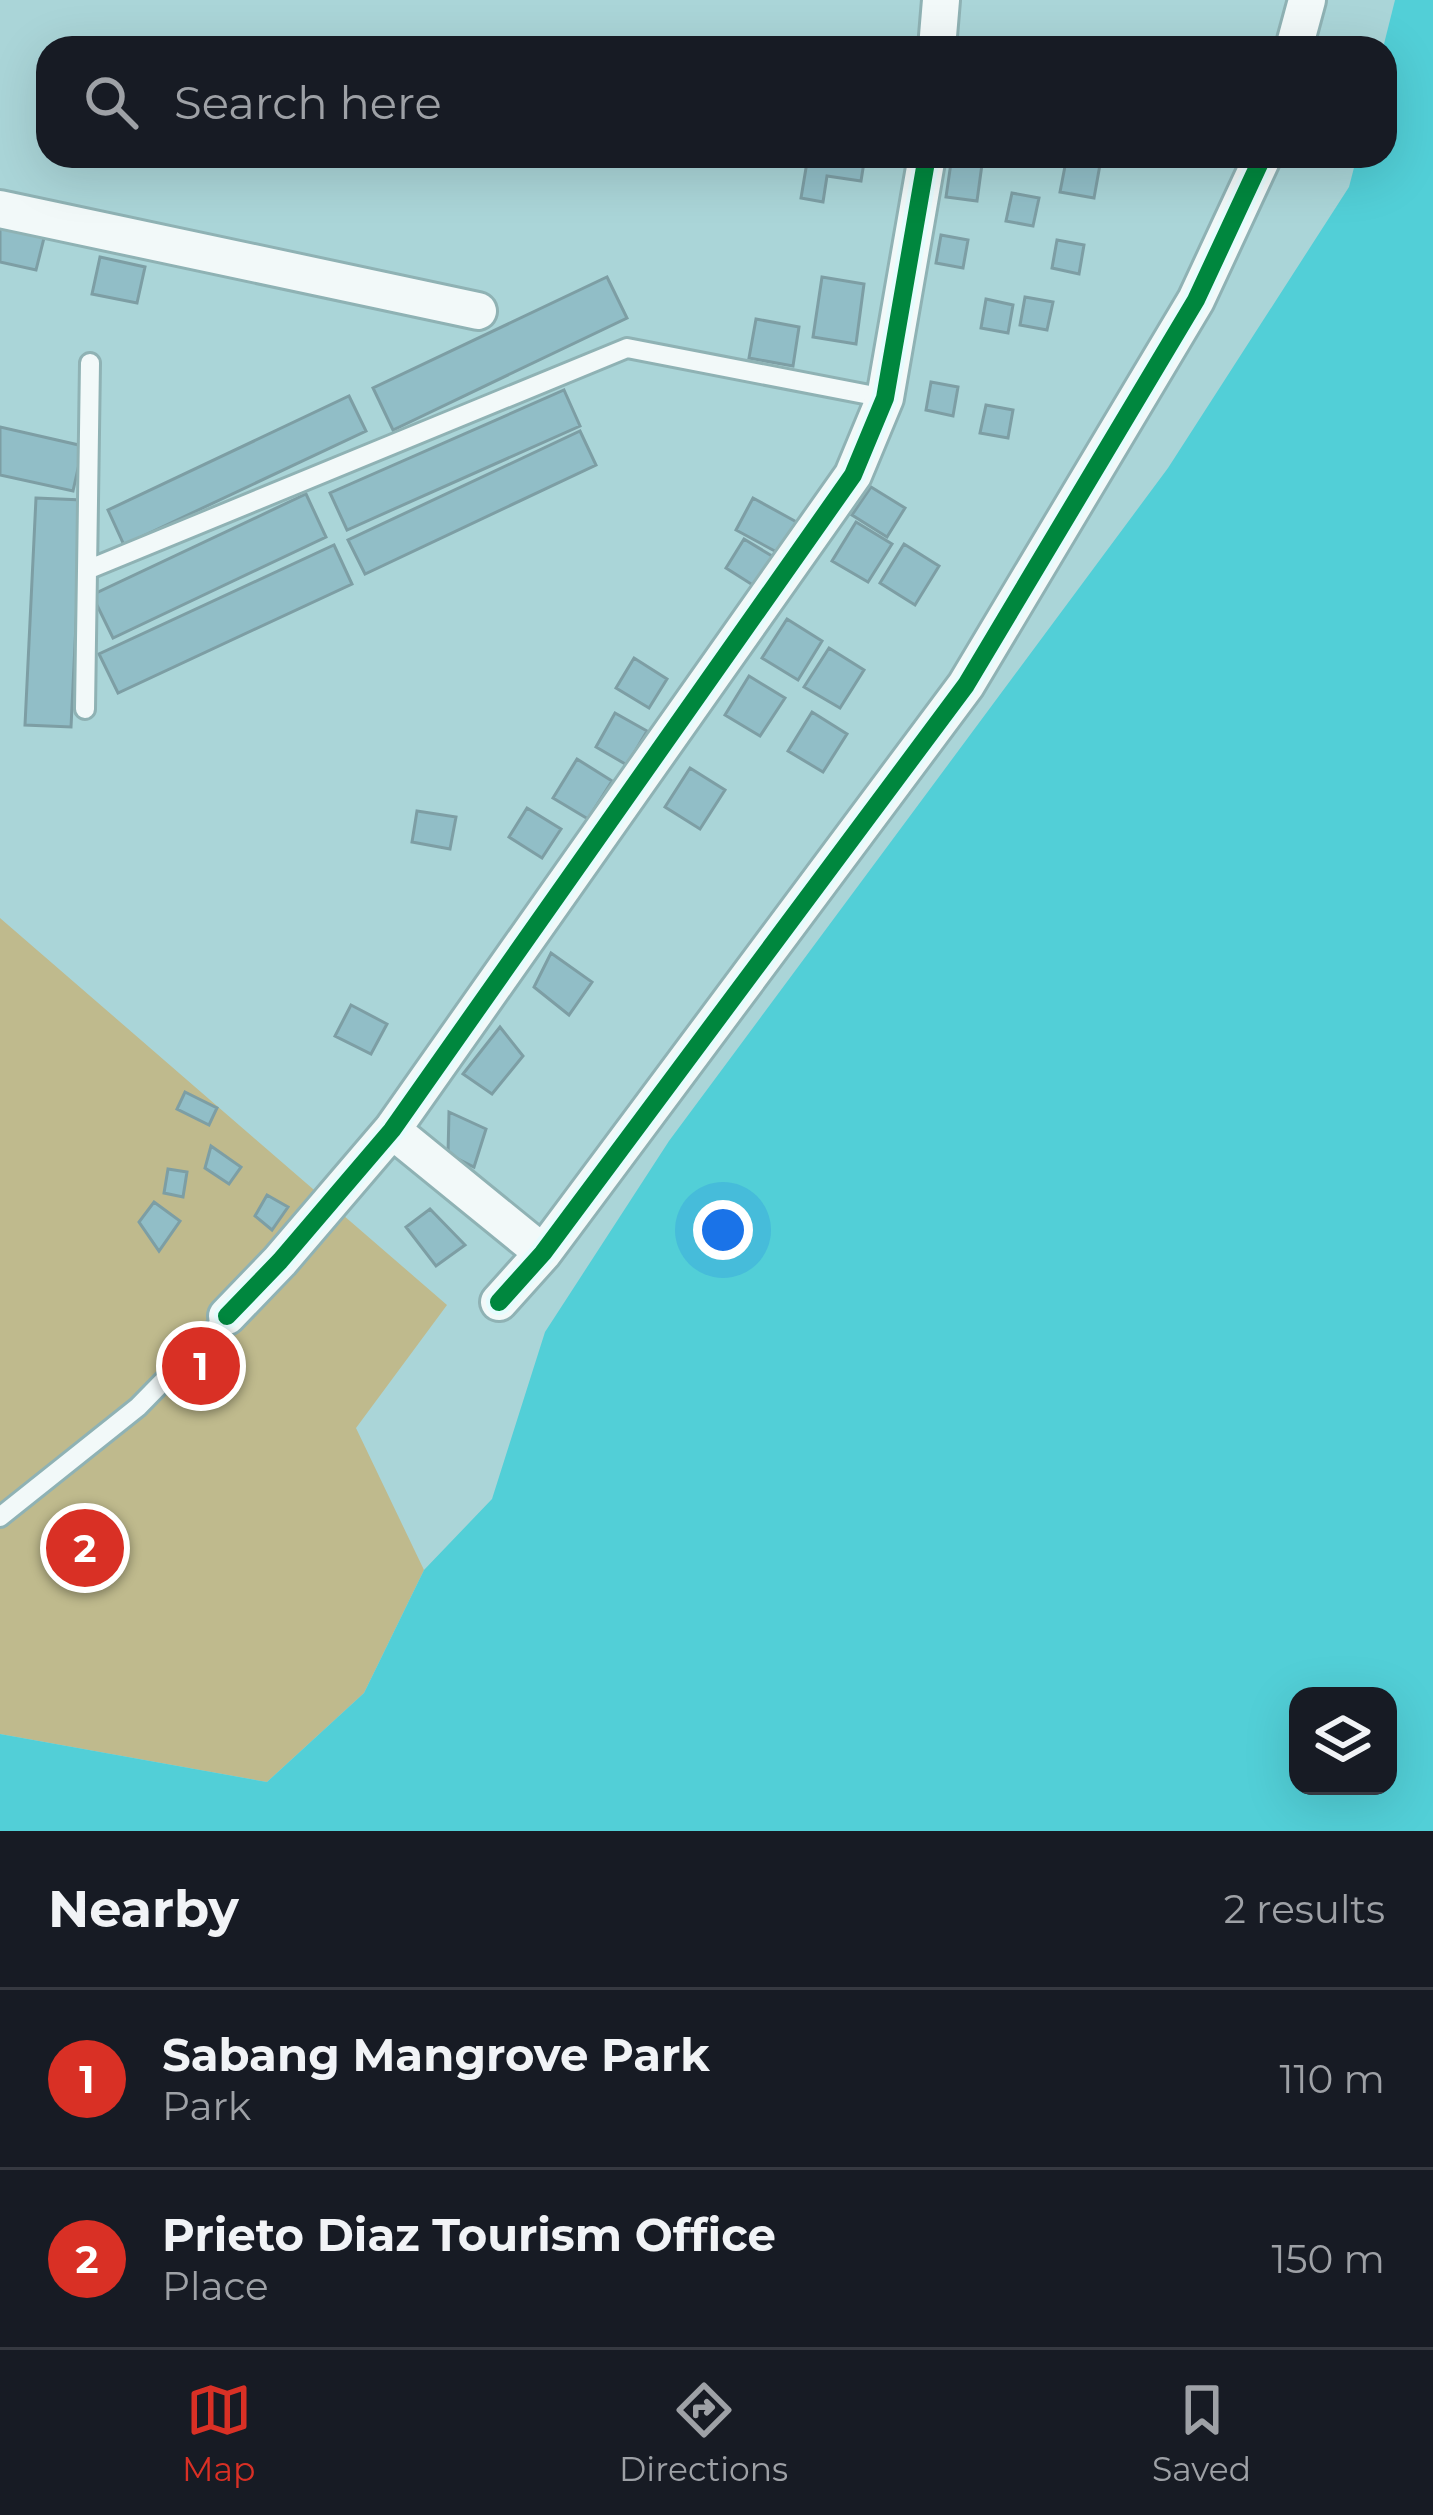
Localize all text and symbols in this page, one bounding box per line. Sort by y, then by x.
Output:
search box [36,36,1397,168]
icon: search [78,69,144,135]
text: Search here [174,75,442,130]
your location [693,1200,753,1260]
pin: 1 [162,1321,240,1411]
pin: 2 [46,1503,124,1593]
map controls [1289,1687,1397,1795]
button: layers [1289,1687,1397,1795]
text: Nearby [48,1878,239,1940]
text: 2 results [1224,1885,1385,1933]
text: Sabang Mangrove Park [162,2027,710,2082]
text: 1 [79,2055,95,2103]
text: 110 m [1279,2055,1385,2103]
text: Park [162,2082,251,2130]
text: Prieto Diaz Tourism Office [162,2207,776,2262]
text: 2 [75,2235,99,2283]
text: 150 m [1271,2235,1385,2283]
text: Place [162,2262,269,2310]
tab: Map [182,2377,255,2489]
tab: Directions [619,2377,788,2489]
tab: Saved [1152,2377,1251,2489]

